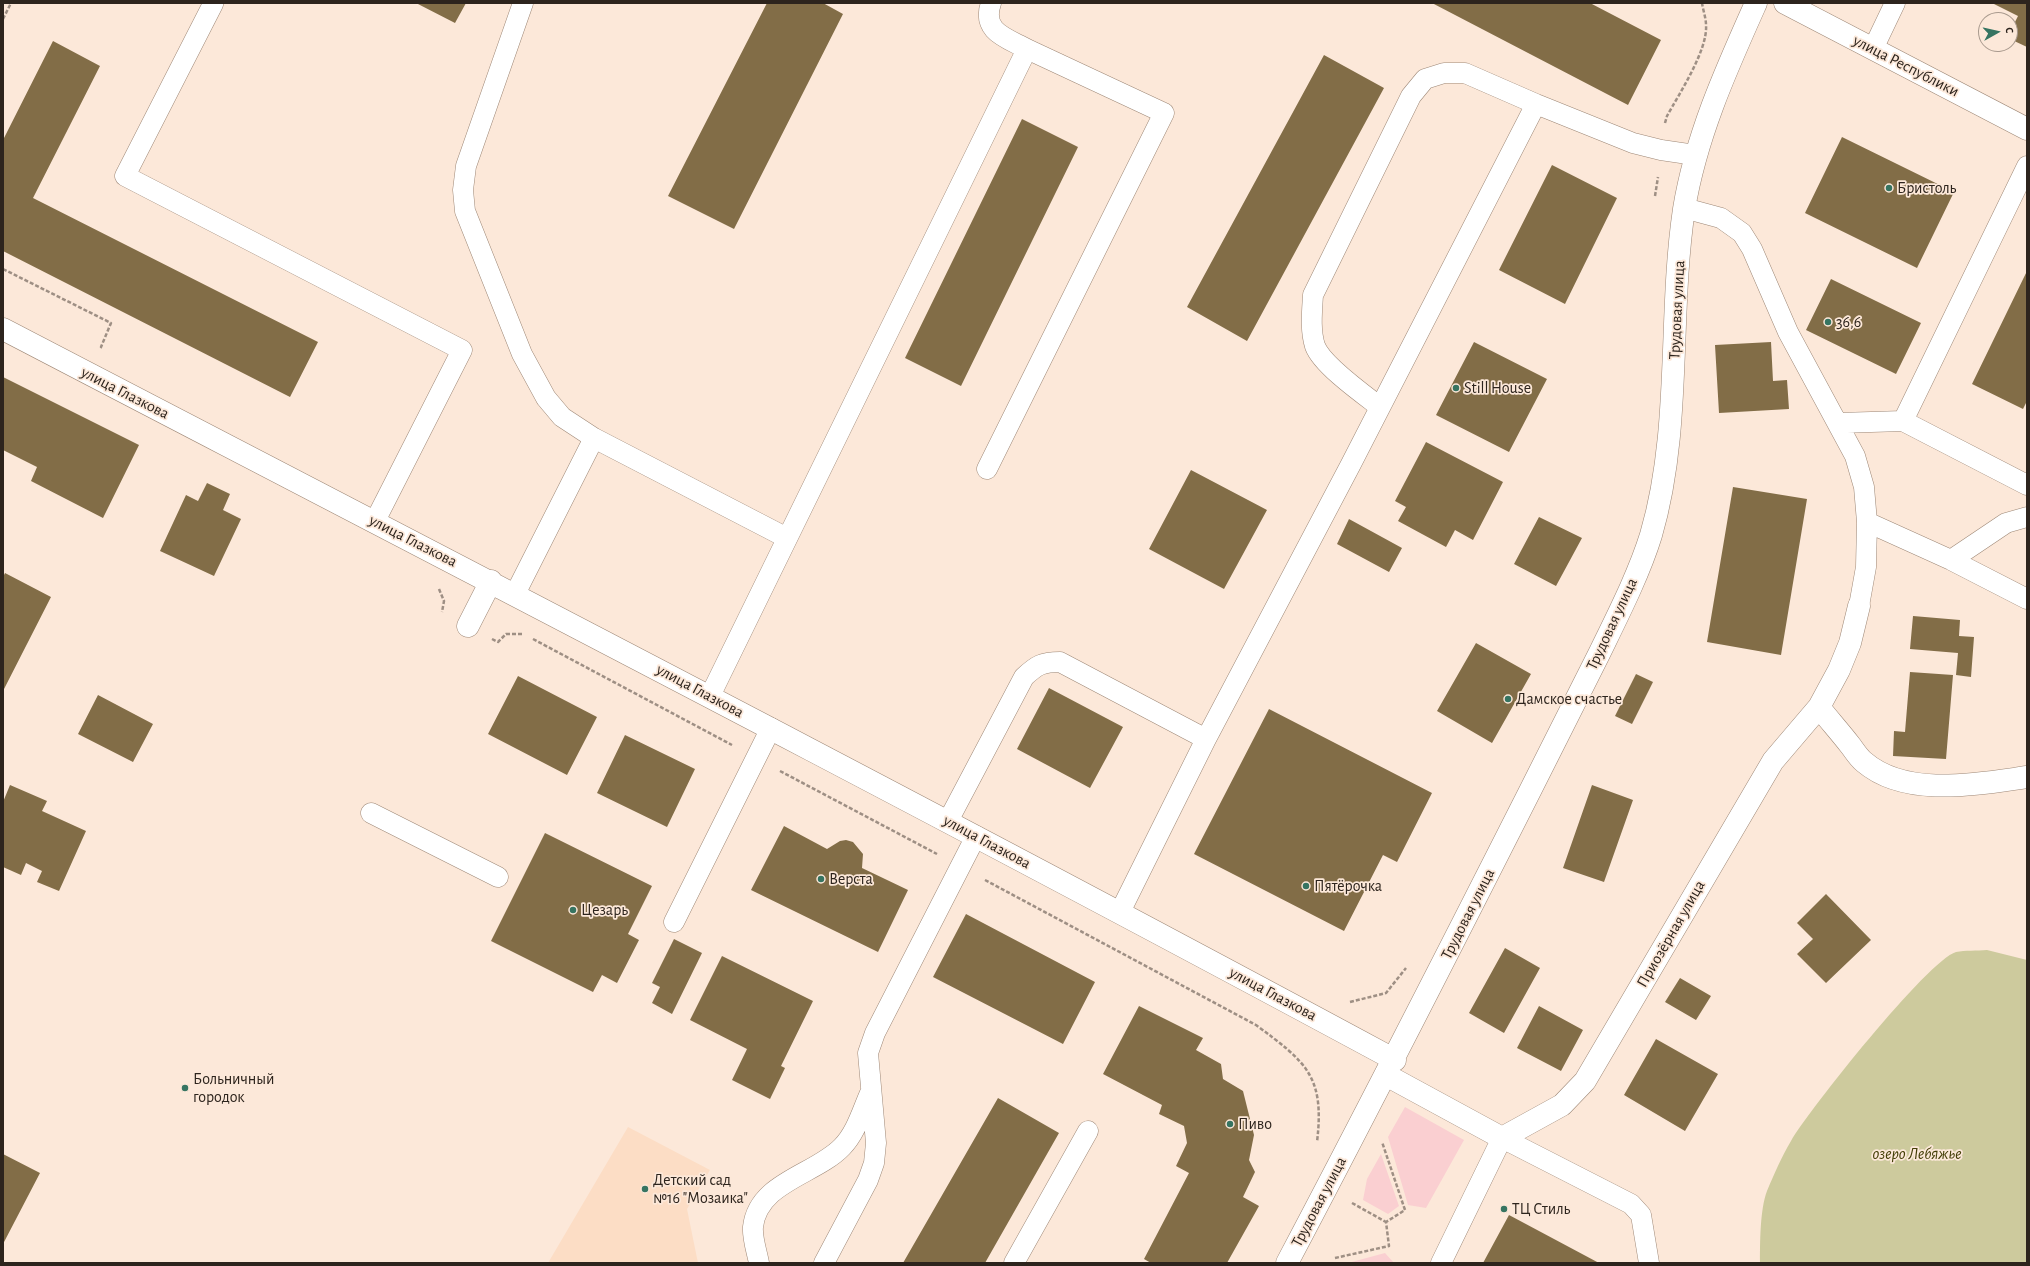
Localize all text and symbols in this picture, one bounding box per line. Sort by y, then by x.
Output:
north arrow [1978,12,2018,52]
text: С [2004,27,2015,34]
street label: улица Республики [1850,31,1962,101]
place label: Бристоль [1897,178,1956,198]
marker: Бристоль [1884,183,1894,193]
street label: Трудовая улица [1665,260,1689,360]
place label: 36,6 [1836,312,1861,332]
marker: 36,6 [1823,317,1833,327]
street label: улица Глазкова [78,363,172,423]
place label: Still House [1464,378,1531,398]
marker: Still House [1451,383,1461,393]
street label: улица Глазкова [366,511,460,571]
street label: Трудовая улица [1582,575,1642,673]
street label: улица Глазкова [653,660,747,722]
place label: Дамское счастье [1516,689,1622,709]
marker: Дамское счастье [1503,694,1513,704]
street label: улица Глазкова [940,811,1034,873]
street label: Трудовая улица [1437,865,1499,963]
place label: Верста [829,869,873,889]
marker: Верста [816,874,826,884]
place label: Пятёрочка [1314,876,1382,896]
street label: Приозёрная улица [1633,877,1709,991]
marker: Пятёрочка [1301,881,1311,891]
place label: Цезарь [581,900,628,920]
marker: Цезарь [568,905,578,915]
street label: улица Глазкова [1226,963,1320,1025]
place label: Больничный городок [193,1069,274,1107]
marker: Больничный городок [180,1083,190,1093]
place label: Пиво [1238,1114,1272,1134]
marker: Пиво [1225,1119,1235,1129]
water label: озеро Лебяжье [1872,1144,1962,1164]
street label: Трудовая улица [1287,1154,1351,1250]
place label: Детский сад №16 "Мозаика" [653,1170,748,1208]
marker: Детский сад №16 "Мозаика" [640,1184,650,1194]
place label: ТЦ Стиль [1512,1199,1570,1219]
marker: ТЦ Стиль [1499,1204,1509,1214]

